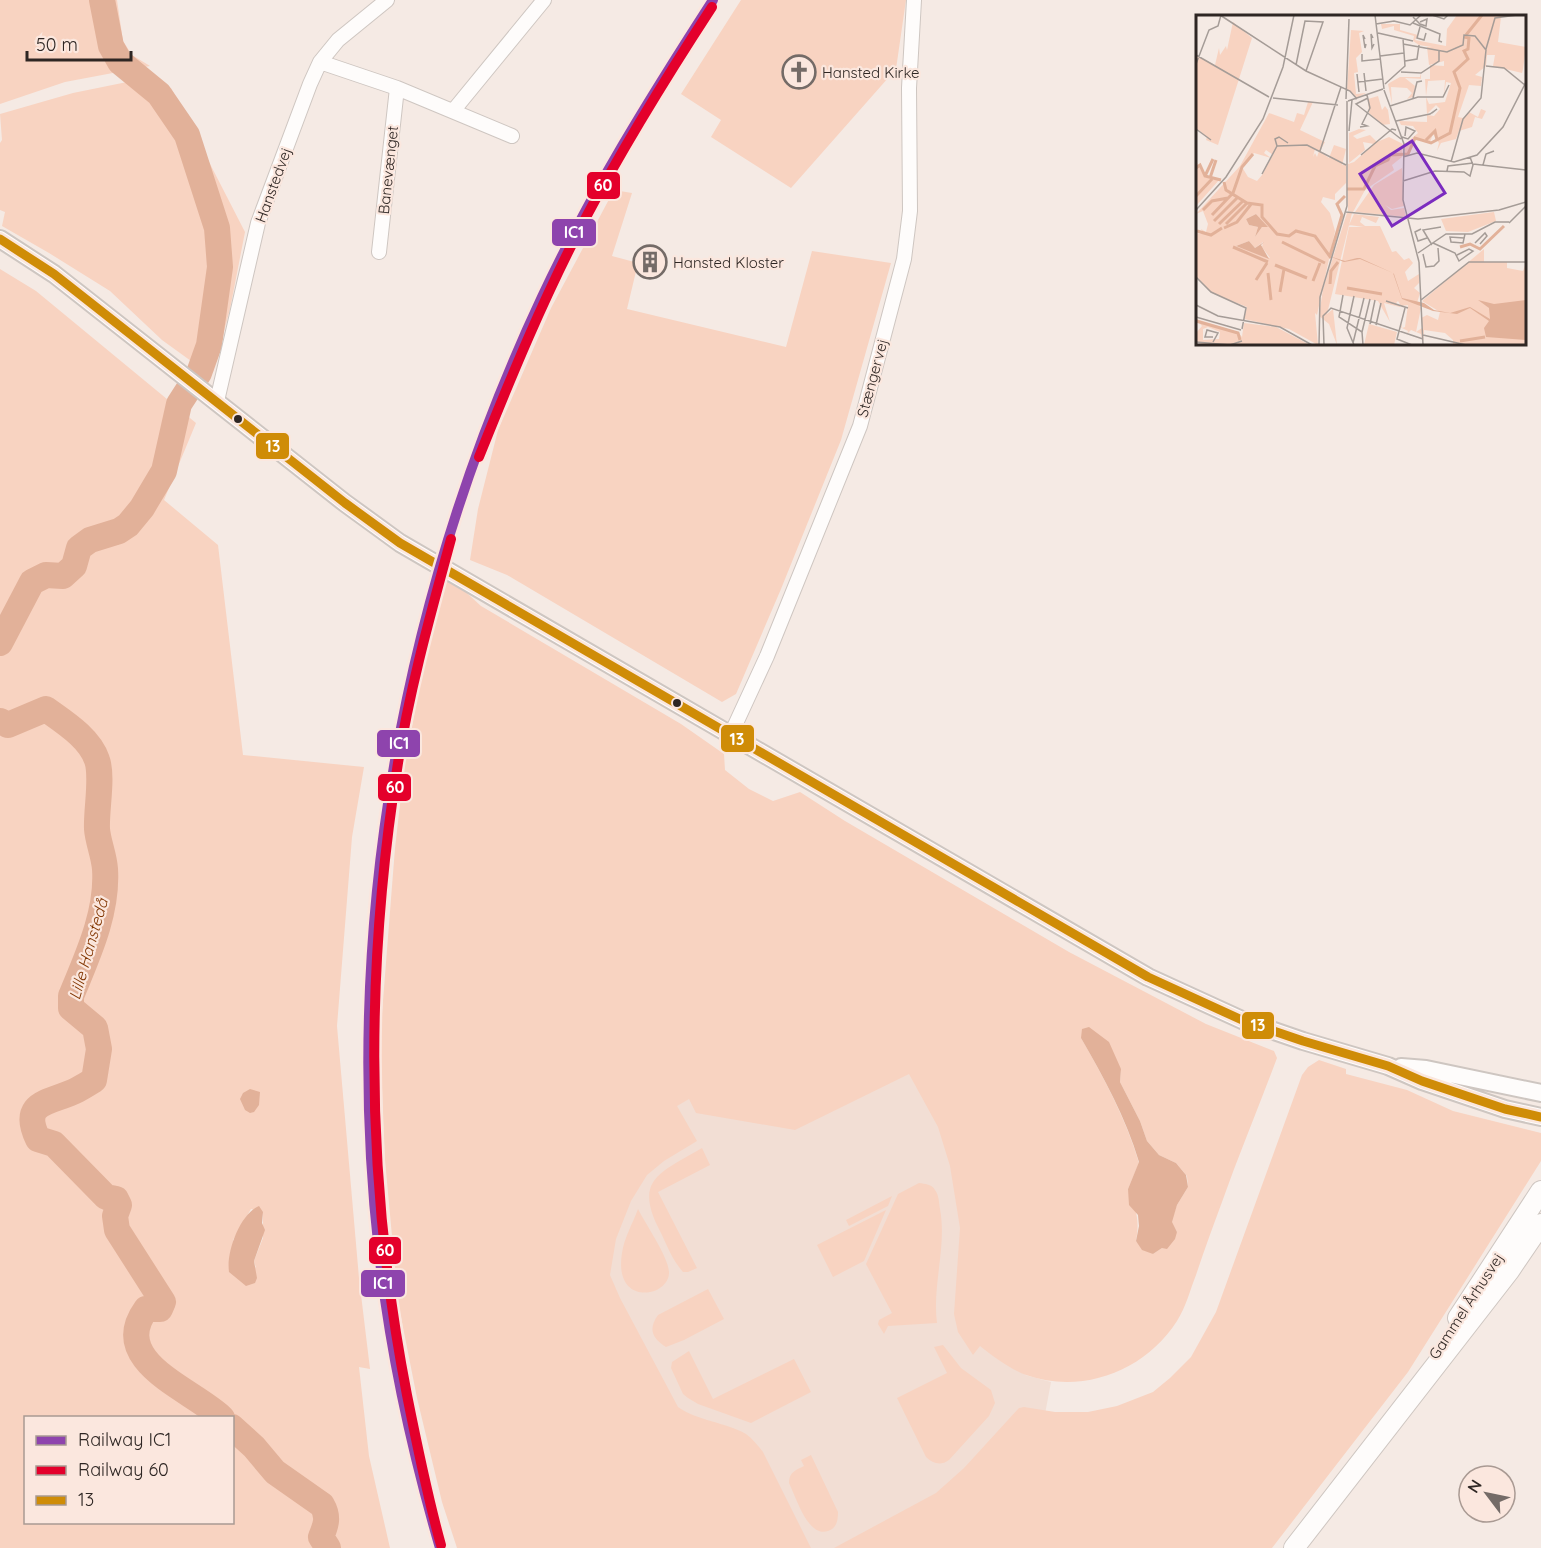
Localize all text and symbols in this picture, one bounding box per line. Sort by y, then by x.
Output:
inset map [1196,15,1526,345]
scale bar [27,24,130,62]
text: 50 m [36,33,78,56]
church icon: Hansted Kirke [781,54,817,90]
place label: Hansted Kirke [822,63,920,82]
street label: Banevænget [374,125,402,215]
street label: Hanstedvej [251,145,295,225]
line badge: 60 [586,171,621,200]
text: 60 [594,175,613,195]
line badge: IC1 [551,218,597,247]
text: IC1 [564,222,584,242]
building icon: Hansted Kloster [632,244,668,280]
place label: Hansted Kloster [673,253,784,272]
street label: Stængervej [852,337,892,419]
unlabelled marker [232,413,244,425]
line badge: 13 [255,432,290,460]
text: 13 [266,436,280,456]
unlabelled marker [671,697,683,709]
line badge: 13 [720,724,755,753]
line badge: IC1 [376,729,421,758]
text: 13 [730,729,744,749]
text: IC1 [389,733,409,753]
line badge: 60 [377,773,412,802]
text: 60 [386,777,405,797]
water label: Lille Hanstedå [64,895,112,1002]
line badge: 13 [1241,1011,1275,1040]
text: 13 [1251,1015,1265,1035]
line badge: 60 [368,1236,402,1265]
text: 60 [376,1240,395,1260]
street label: Gammel Århusvej [1425,1249,1507,1363]
line badge: IC1 [360,1269,406,1298]
text: IC1 [373,1273,393,1293]
legend [24,1416,234,1524]
text: Railway IC1 [78,1428,171,1451]
text: Railway 60 [78,1458,169,1481]
north arrow [1457,1464,1517,1524]
text: N [1463,1476,1486,1496]
text: 13 [78,1488,94,1511]

